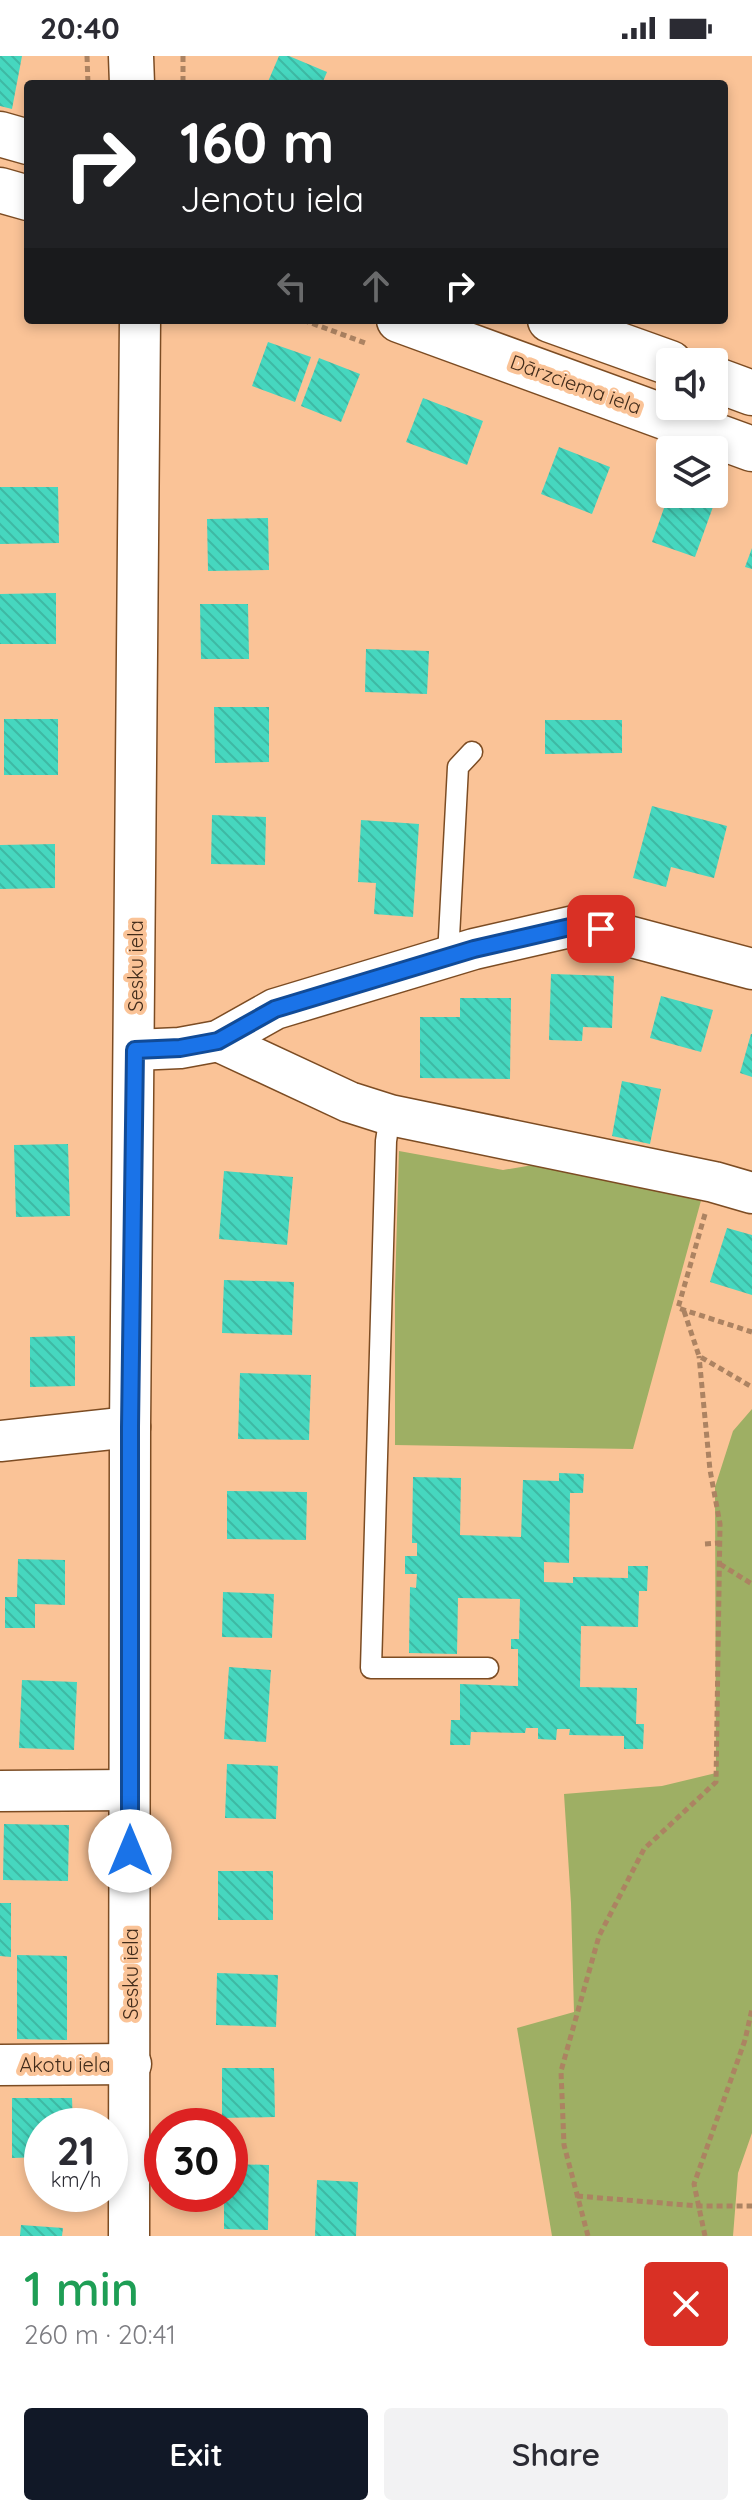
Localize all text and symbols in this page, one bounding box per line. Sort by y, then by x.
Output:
text: 20:40 [40,9,120,47]
text: 160 m [180,107,334,177]
icon: right [48,112,152,216]
text: Jenotu iela [180,176,364,221]
icon: left [270,264,314,308]
icon: ahead [354,264,398,308]
icon: right [438,264,482,308]
map controls [656,348,728,508]
button: sound [656,348,728,420]
street label: Dārzciema iela [507,349,645,419]
button: layers [656,436,728,508]
pin [567,895,635,963]
icon: arrive [579,907,623,951]
street label: Sesku iela [123,920,148,1012]
position arrow [88,1809,172,1893]
street label: Sesku iela [118,1928,143,2020]
street label: Akotu iela [19,2052,111,2077]
speed limit sign: 30 [144,2108,248,2212]
text: 21 [57,2125,95,2175]
text: km/h [51,2167,101,2192]
text: 1 min [24,2258,139,2318]
button: close [644,2262,728,2346]
text: 260 m · 20:41 [24,2318,176,2351]
button: Exit [24,2408,368,2500]
button: Share [384,2408,728,2500]

